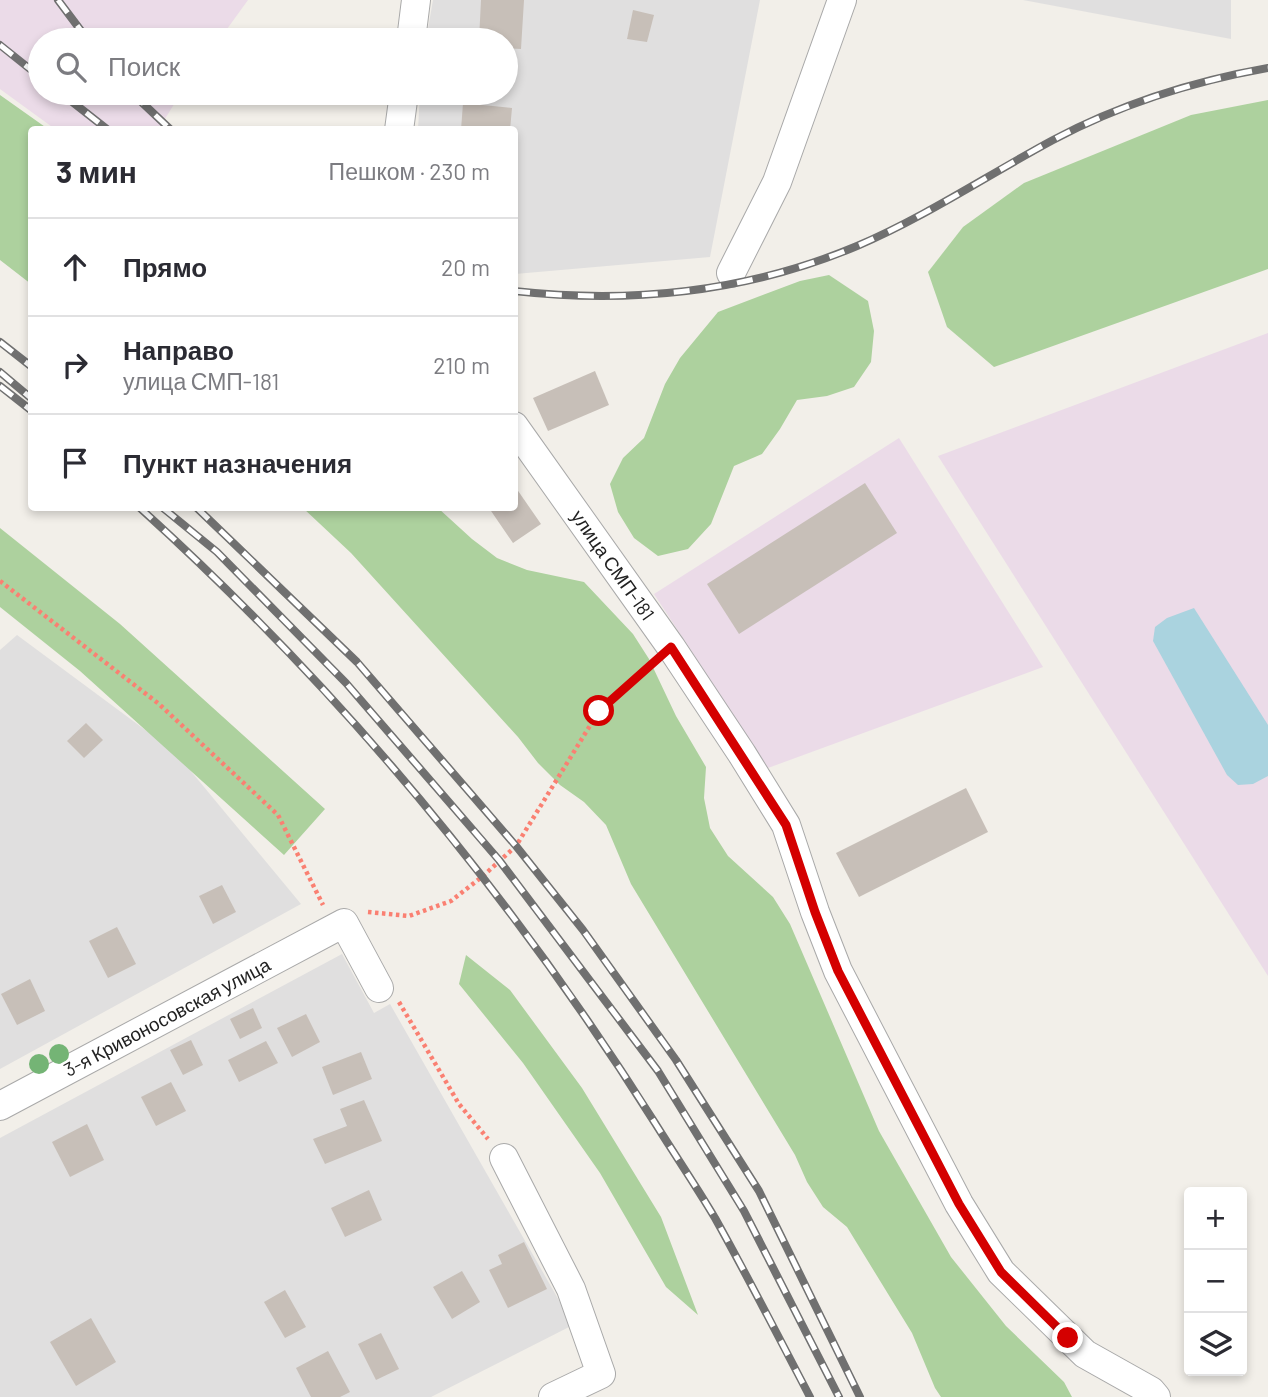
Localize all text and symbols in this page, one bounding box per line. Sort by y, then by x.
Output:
search box [28,28,518,105]
icon: search [52,48,90,86]
text: Поиск [108,50,180,81]
text: 3 мин [56,153,137,189]
text: Пешком · 230 m [329,157,490,185]
icon: ahead [56,248,94,286]
text: Прямо [123,251,207,282]
text: 20 m [441,253,490,281]
text: Направо [123,334,234,365]
icon: right [56,346,94,384]
text: 210 m [433,351,490,379]
text: улица СМП-181 [123,367,279,395]
icon: arrive [56,444,94,482]
text: Пункт назначения [123,447,352,478]
street label: улица СМП-181 [567,505,660,624]
route start [583,695,614,726]
street label: 3-я Кривоносовская улица [60,952,274,1081]
map controls [1184,1187,1247,1376]
button: + [1184,1187,1247,1250]
button: − [1184,1250,1247,1313]
button: layers [1184,1313,1247,1376]
route end [1052,1322,1083,1353]

